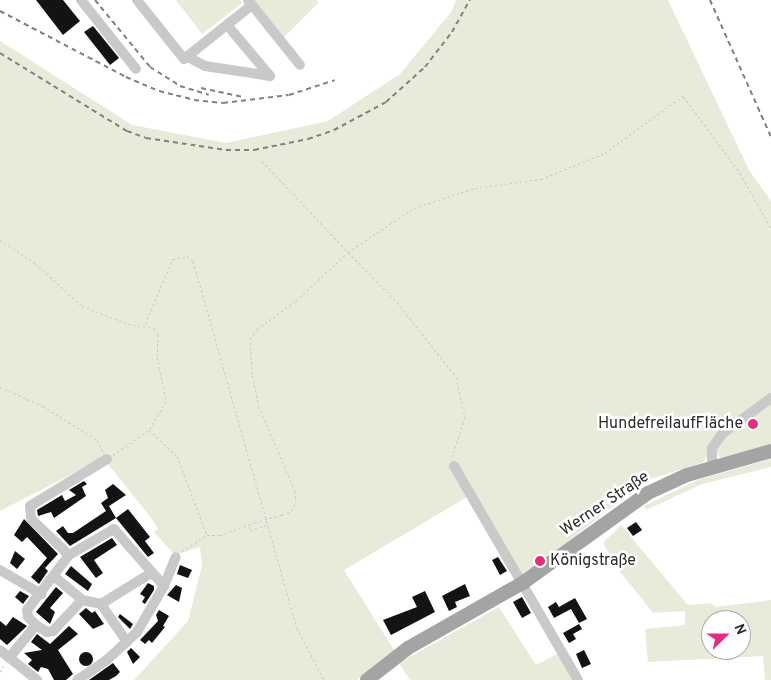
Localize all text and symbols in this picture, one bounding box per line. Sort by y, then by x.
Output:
place label: HundefreilaufFläche [598,414,743,434]
marker: HundefreilaufFläche [747,418,759,430]
street label: Werner Straße [557,467,653,541]
place label: Königstraße [550,551,636,571]
marker: Königstraße [534,555,546,567]
north arrow [701,610,751,660]
text: N [730,622,749,637]

